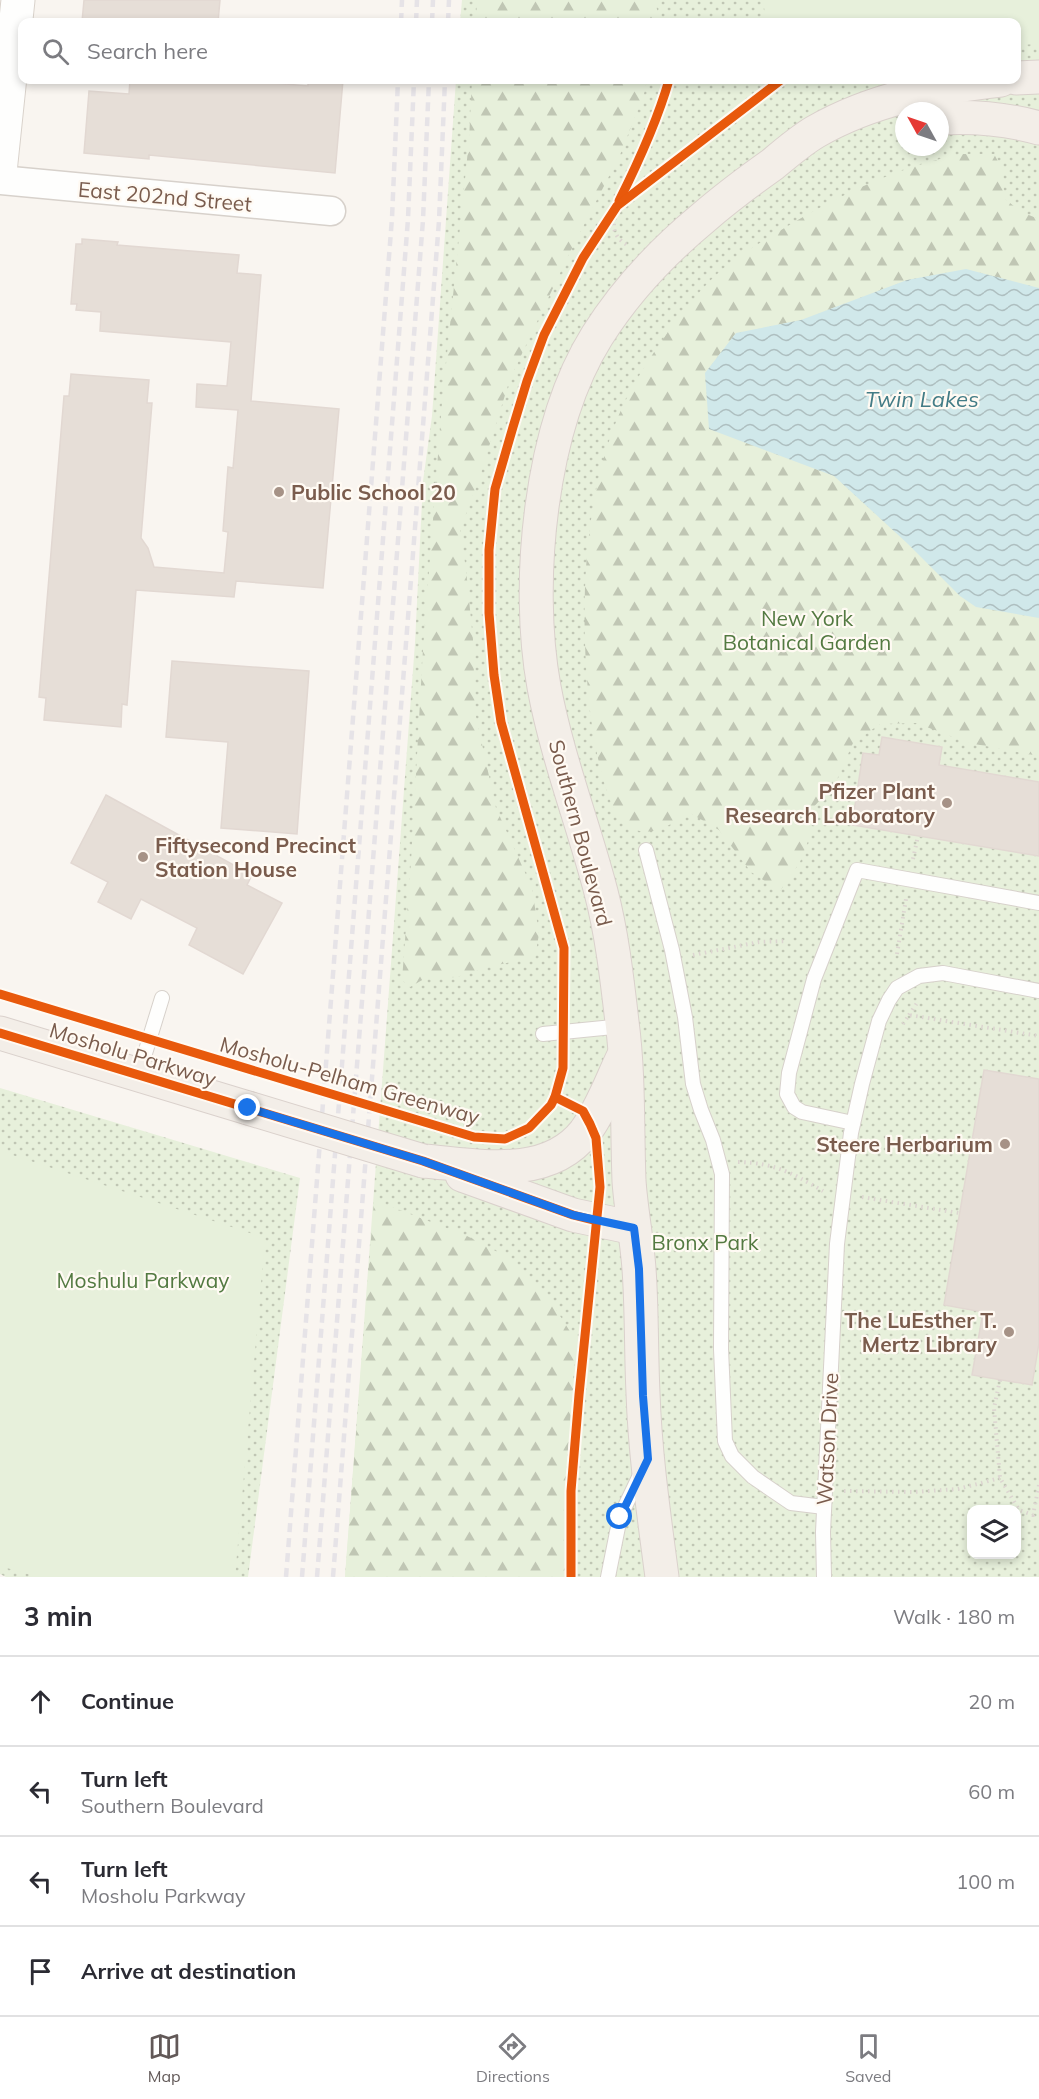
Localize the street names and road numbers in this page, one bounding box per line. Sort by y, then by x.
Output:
street label: East 202nd Street [77,175,253,217]
street label: Southern Boulevard [544,737,618,929]
street label: Mosholu Parkway [47,1016,219,1092]
street label: Mosholu-Pelham Greenway [217,1030,483,1130]
street label: Watson Drive [811,1372,843,1506]

